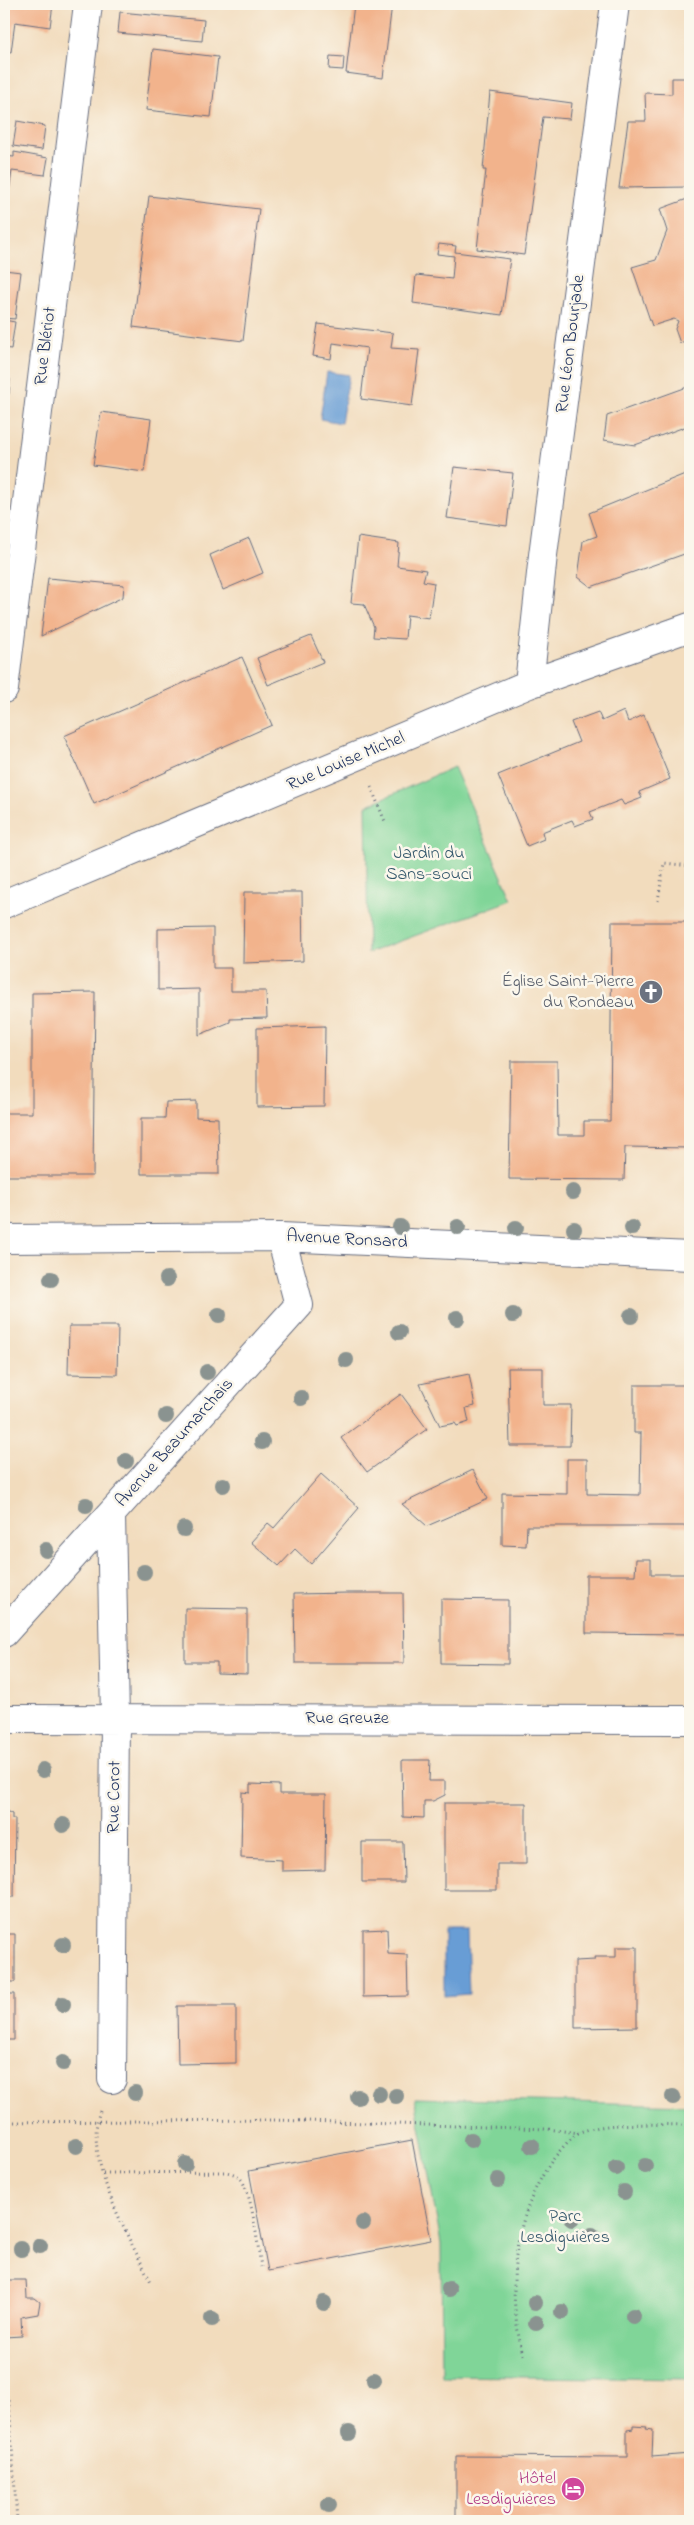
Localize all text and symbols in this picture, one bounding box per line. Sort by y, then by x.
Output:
street label: Rue Léon Bourjade [550,272,592,415]
street label: Rue Blériot [28,305,64,387]
street label: Rue Louise Michel [283,725,409,799]
park label: Jardin du Sans-souci [386,841,472,888]
place label: Église Saint-Pierre du Rondeau [502,969,635,1016]
church icon: Église Saint-Pierre du Rondeau [638,979,664,1005]
street label: Avenue Ronsard [286,1224,408,1256]
street label: Avenue Beaumarchais [110,1372,240,1514]
street label: Rue Greuze [305,1706,390,1732]
street label: Rue Corot [101,1760,129,1834]
park label: Parc Lesdiguières [520,2204,610,2252]
place label: Hôtel Lesdiguières [466,2466,556,2514]
hotel icon: Hôtel Lesdiguières [560,2476,586,2502]

